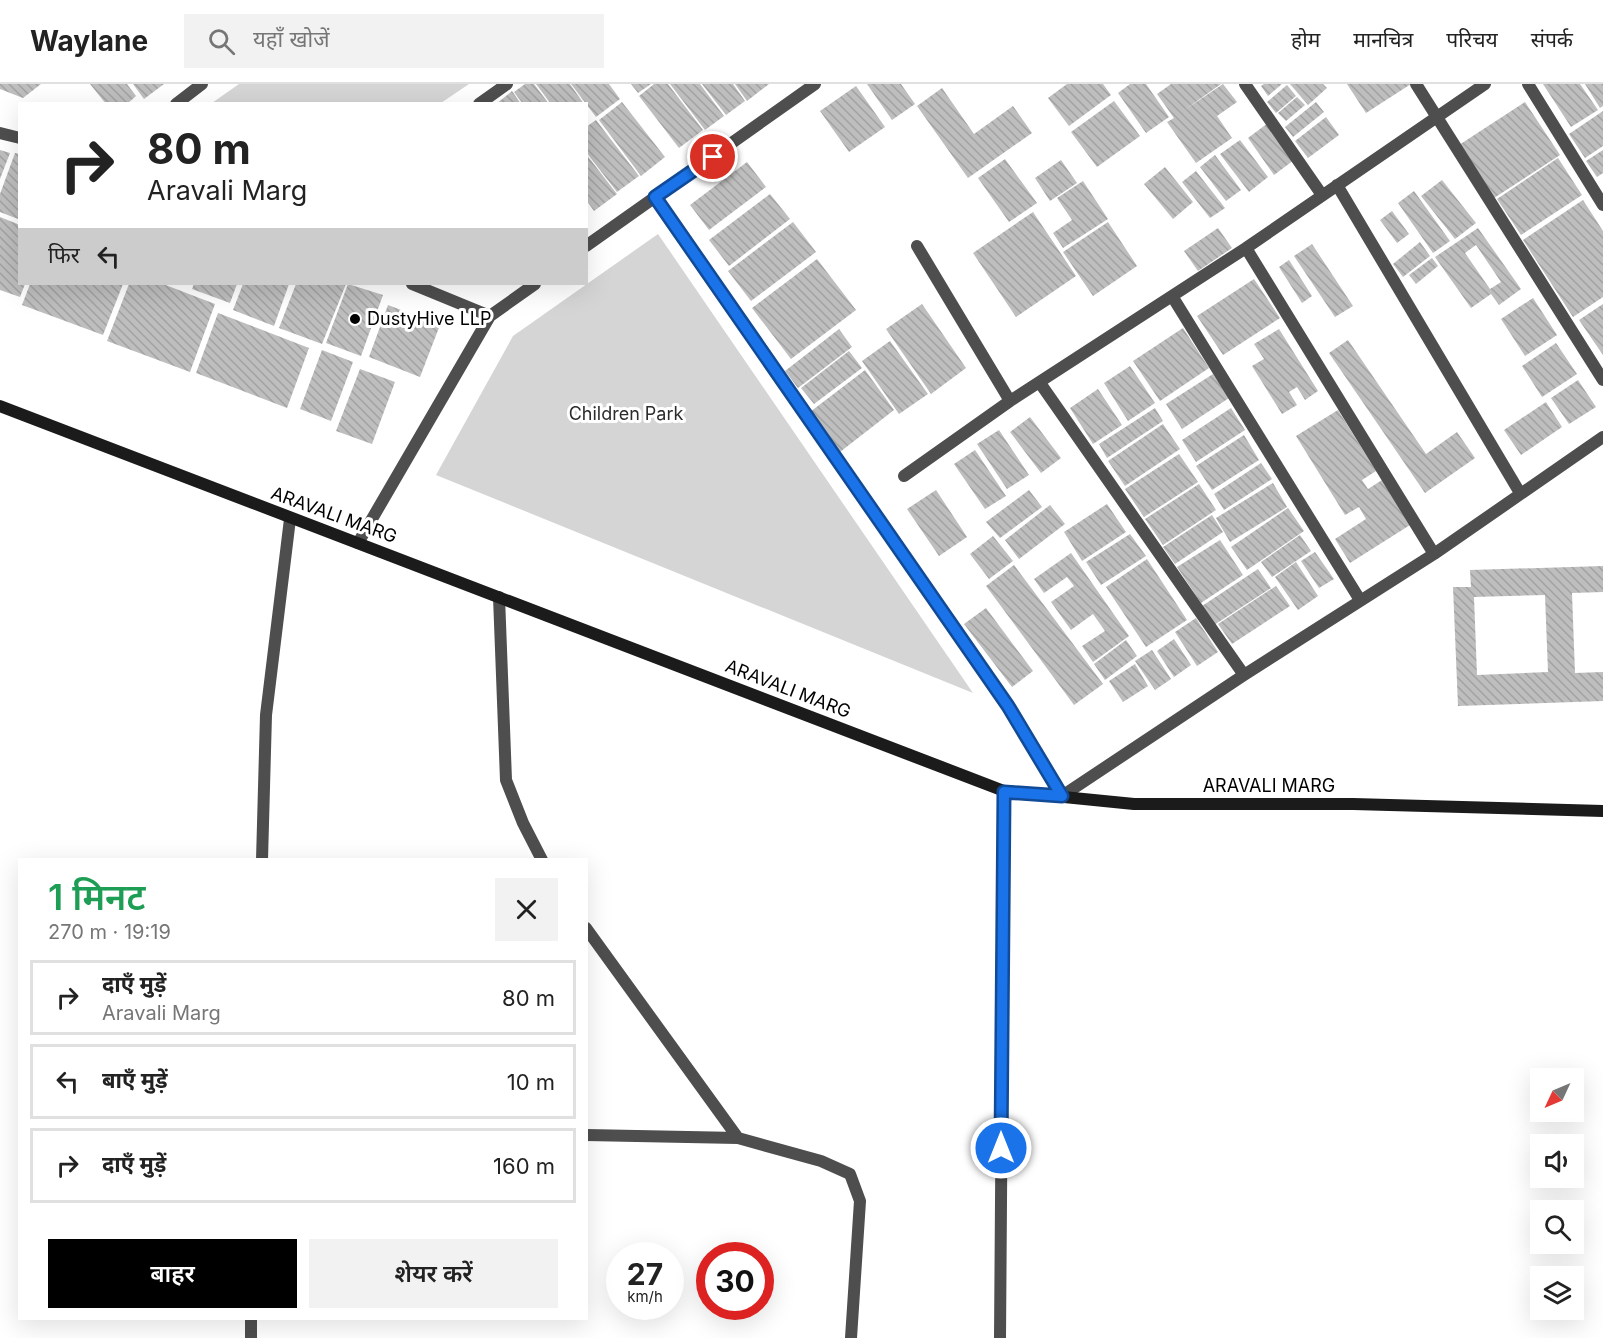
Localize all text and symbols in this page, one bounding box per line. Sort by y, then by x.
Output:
search box [184,14,604,68]
text: Waylane [30,24,148,58]
icon: search [205,25,238,58]
text: यहाँ खोजें [253,26,329,52]
text: होम [1291,27,1320,52]
text: मानचित्र [1353,27,1413,52]
text: परिचय [1446,27,1498,52]
text: संपर्क [1531,27,1573,52]
text: 80 m [147,123,251,174]
icon: right [48,126,126,204]
pin [687,131,738,182]
icon: arrive [696,140,729,173]
text: Aravali Marg [147,174,307,207]
icon: left [92,240,125,273]
text: फिर [48,242,80,268]
place label: DustyHive LLP [367,308,492,329]
marker: DustyHive LLP [348,312,362,326]
park label: Children Park [569,403,683,424]
street label: ARAVALI MARG [268,482,400,547]
street label: ARAVALI MARG [723,655,854,722]
street label: ARAVALI MARG [1203,775,1335,796]
text: 1 मिनट [48,875,145,919]
button: close [495,878,558,941]
text: 270 m · 19:19 [48,920,171,944]
text: दाएँ मुड़ें [102,971,166,997]
icon: right [51,981,84,1014]
text: 80 m [502,985,555,1011]
text: Aravali Marg [102,1001,221,1025]
icon: left [51,1065,84,1098]
text: बाएँ मुड़ें [102,1067,168,1093]
north arrow [1530,1068,1584,1122]
map controls [1530,1068,1584,1320]
text: 10 m [507,1069,555,1095]
position arrow [969,1116,1033,1180]
button: sound [1530,1134,1584,1188]
icon: right [51,1149,84,1182]
text: दाएँ मुड़ें [102,1151,166,1177]
text: 160 m [493,1153,555,1179]
button: search [1530,1200,1584,1254]
button: बाहर [48,1239,297,1308]
button: शेयर करें [309,1239,558,1308]
speed limit sign: 30 [696,1242,774,1320]
text: 27 [627,1256,663,1292]
button: layers [1530,1266,1584,1320]
text: km/h [627,1287,663,1306]

